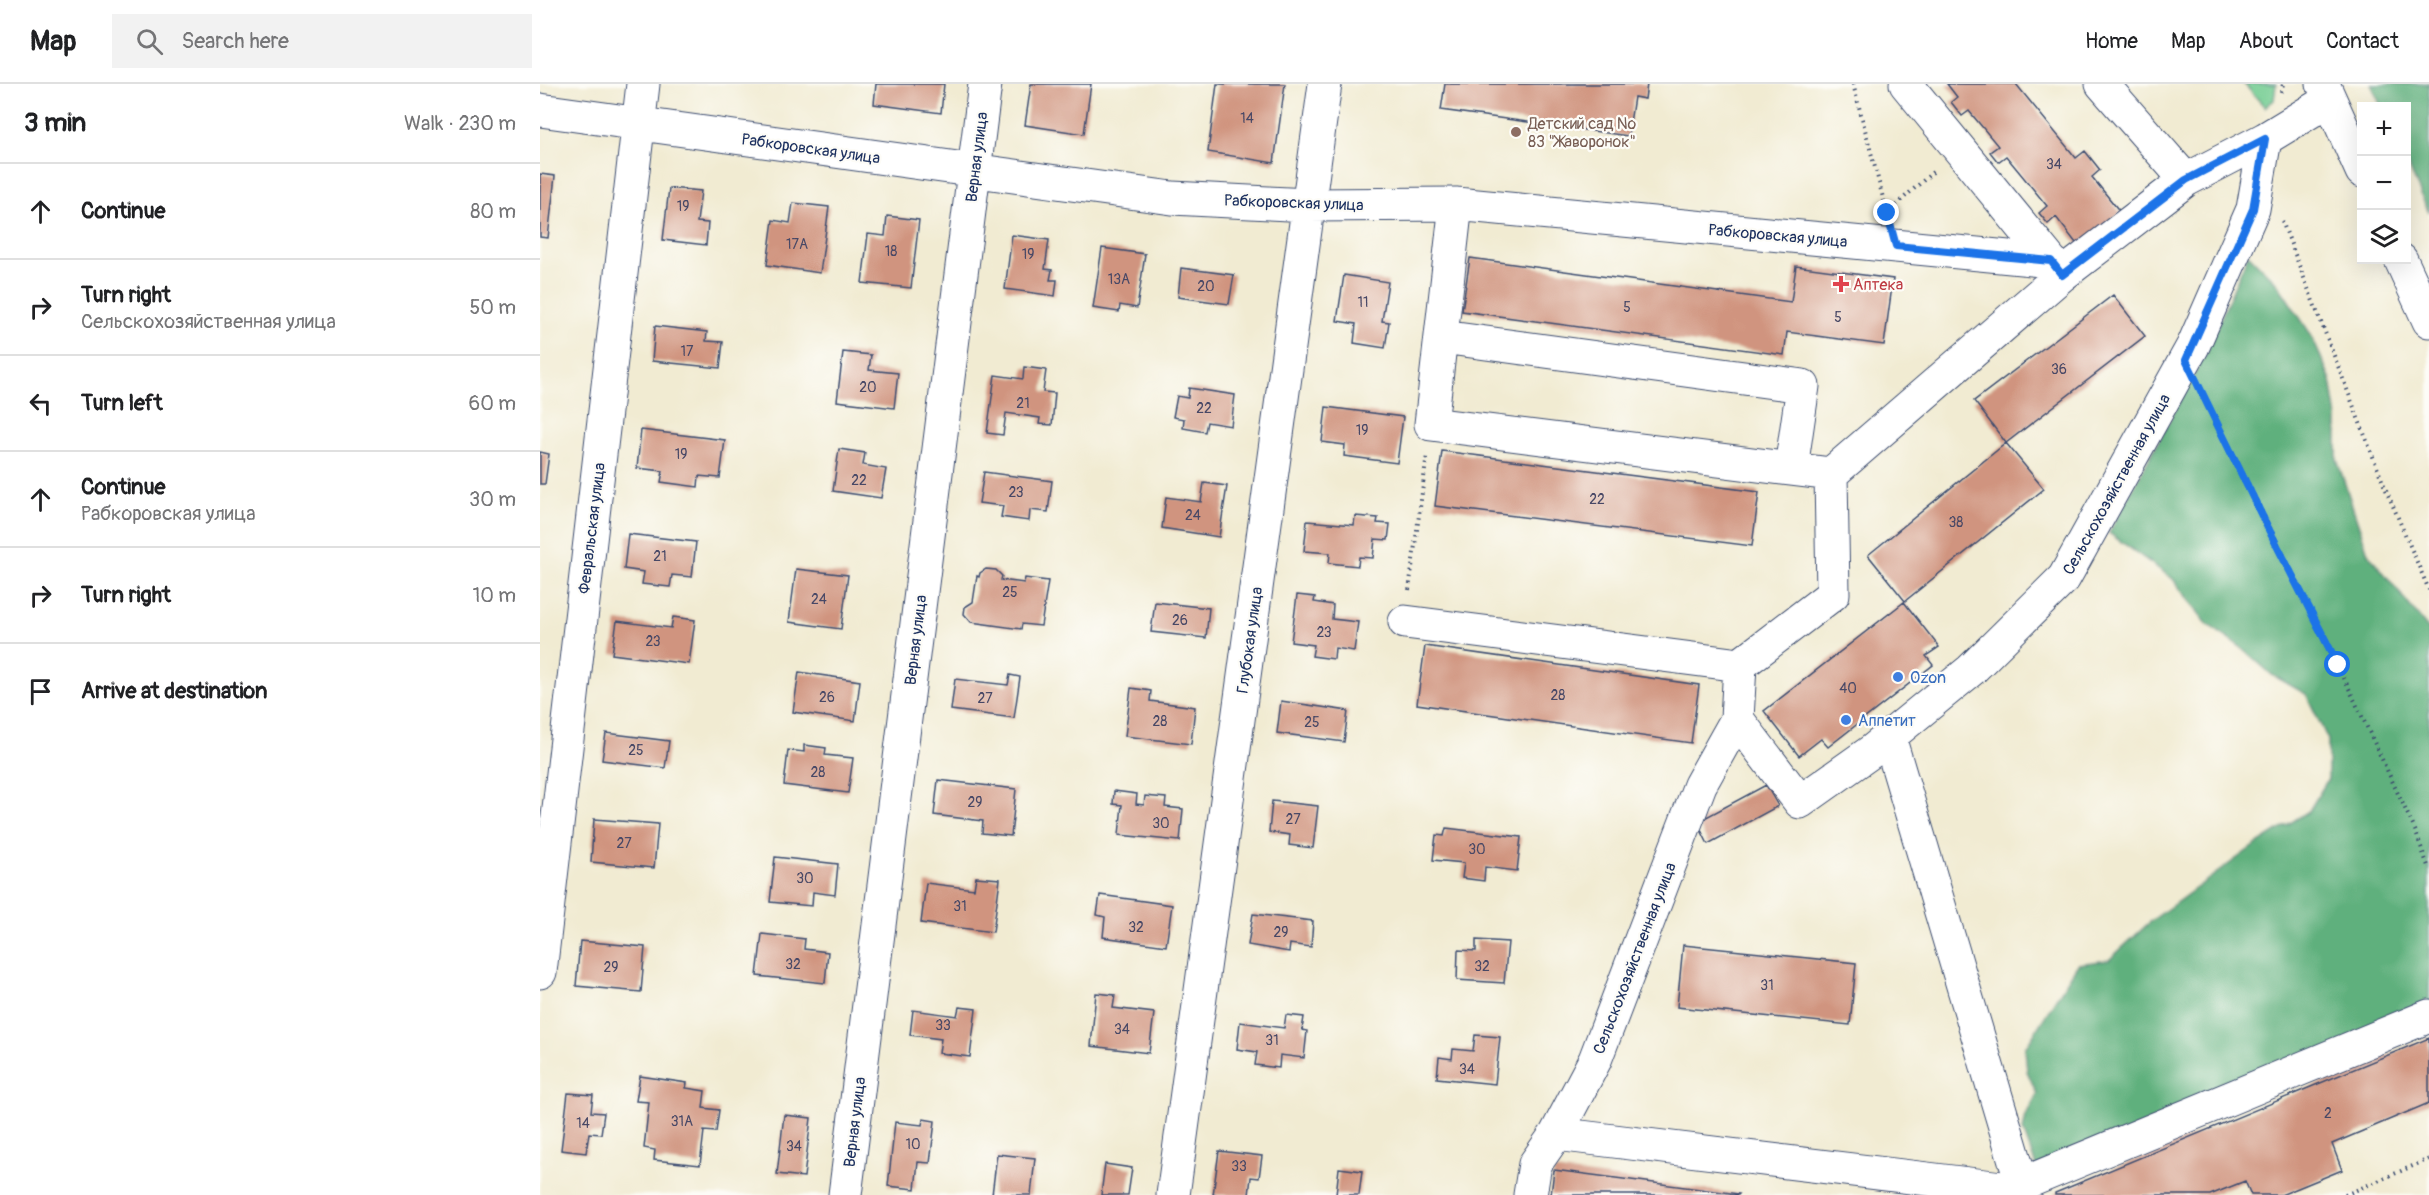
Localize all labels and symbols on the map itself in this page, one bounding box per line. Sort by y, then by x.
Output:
house number: 14 [1240,110,1254,127]
street label: Верная улица [962,111,992,203]
place label: Детский сад № 83 "Жаворонок" [1527,114,1636,152]
marker: Детский сад № 83 "Жаворонок" [1509,125,1523,139]
street label: Рабкоровская улица [740,129,881,169]
house number: 34 [2046,156,2062,173]
street label: Рабкоровская улица [1224,191,1364,215]
house number: 19 [677,198,689,215]
route end [1873,199,1899,225]
street label: Рабкоровская улица [1707,220,1848,252]
house number: 17А [786,236,808,253]
house number: 18 [885,243,897,260]
house number: 19 [1022,246,1034,263]
house number: 13А [1108,271,1130,288]
place label: Аптека [1853,275,1903,295]
marker: Аптека [1834,277,1848,291]
house number: 20 [1197,278,1215,295]
house number: 11 [1358,294,1368,311]
house number: 5 [1623,299,1631,316]
house number: 5 [1834,309,1842,326]
house number: 17 [681,343,694,360]
house number: 36 [2051,361,2067,378]
house number: 20 [859,379,877,396]
street label: Сельскохозяйственная улица [2059,390,2175,578]
house number: 21 [1016,395,1030,412]
house number: 22 [1196,400,1212,417]
house number: 19 [1356,422,1368,439]
house number: 19 [675,446,687,463]
street label: Февральская улица [574,461,610,595]
house number: 22 [851,472,867,489]
house number: 23 [1008,484,1024,501]
house number: 22 [1589,491,1605,508]
house number: 24 [1185,507,1201,524]
house number: 38 [1949,514,1963,531]
house number: 21 [653,548,667,565]
house number: 25 [1002,584,1018,601]
street label: Глубокая улица [1233,586,1267,695]
house number: 24 [811,591,827,608]
street label: Верная улица [901,594,931,686]
house number: 26 [1172,612,1188,629]
house number: 23 [1316,624,1332,641]
house number: 23 [645,633,661,650]
route start [2324,651,2350,677]
place label: Ozon [1910,668,1946,688]
marker: Ozon [1891,670,1905,684]
house number: 40 [1839,680,1857,697]
house number: 28 [1551,687,1565,704]
house number: 26 [819,689,835,706]
house number: 27 [977,690,993,707]
place label: Аппетит [1858,711,1916,731]
house number: 28 [1153,713,1167,730]
marker: Аппетит [1839,713,1853,727]
house number: 25 [1304,714,1320,731]
house number: 25 [628,742,644,759]
house number: 28 [811,764,825,781]
house number: 29 [967,794,983,811]
house number: 27 [1285,811,1301,828]
house number: 30 [1152,815,1170,832]
house number: 27 [616,835,632,852]
house number: 30 [1468,841,1486,858]
street label: Сельскохозяйственная улица [1589,860,1681,1057]
house number: 30 [796,870,814,887]
house number: 31 [953,898,967,915]
house number: 32 [1128,919,1144,936]
house number: 29 [1273,924,1289,941]
house number: 32 [785,956,801,973]
house number: 32 [1474,958,1490,975]
house number: 29 [603,959,619,976]
house number: 31 [1760,977,1774,994]
house number: 33 [935,1017,951,1034]
house number: 34 [1114,1021,1130,1038]
house number: 31 [1265,1032,1279,1049]
house number: 34 [1459,1061,1475,1078]
street label: Верная улица [840,1076,870,1168]
house number: 2 [2324,1105,2332,1122]
house number: 31А [671,1113,693,1130]
house number: 14 [576,1115,590,1132]
house number: 10 [905,1136,921,1153]
house number: 34 [786,1138,802,1155]
house number: 33 [1231,1158,1247,1175]

